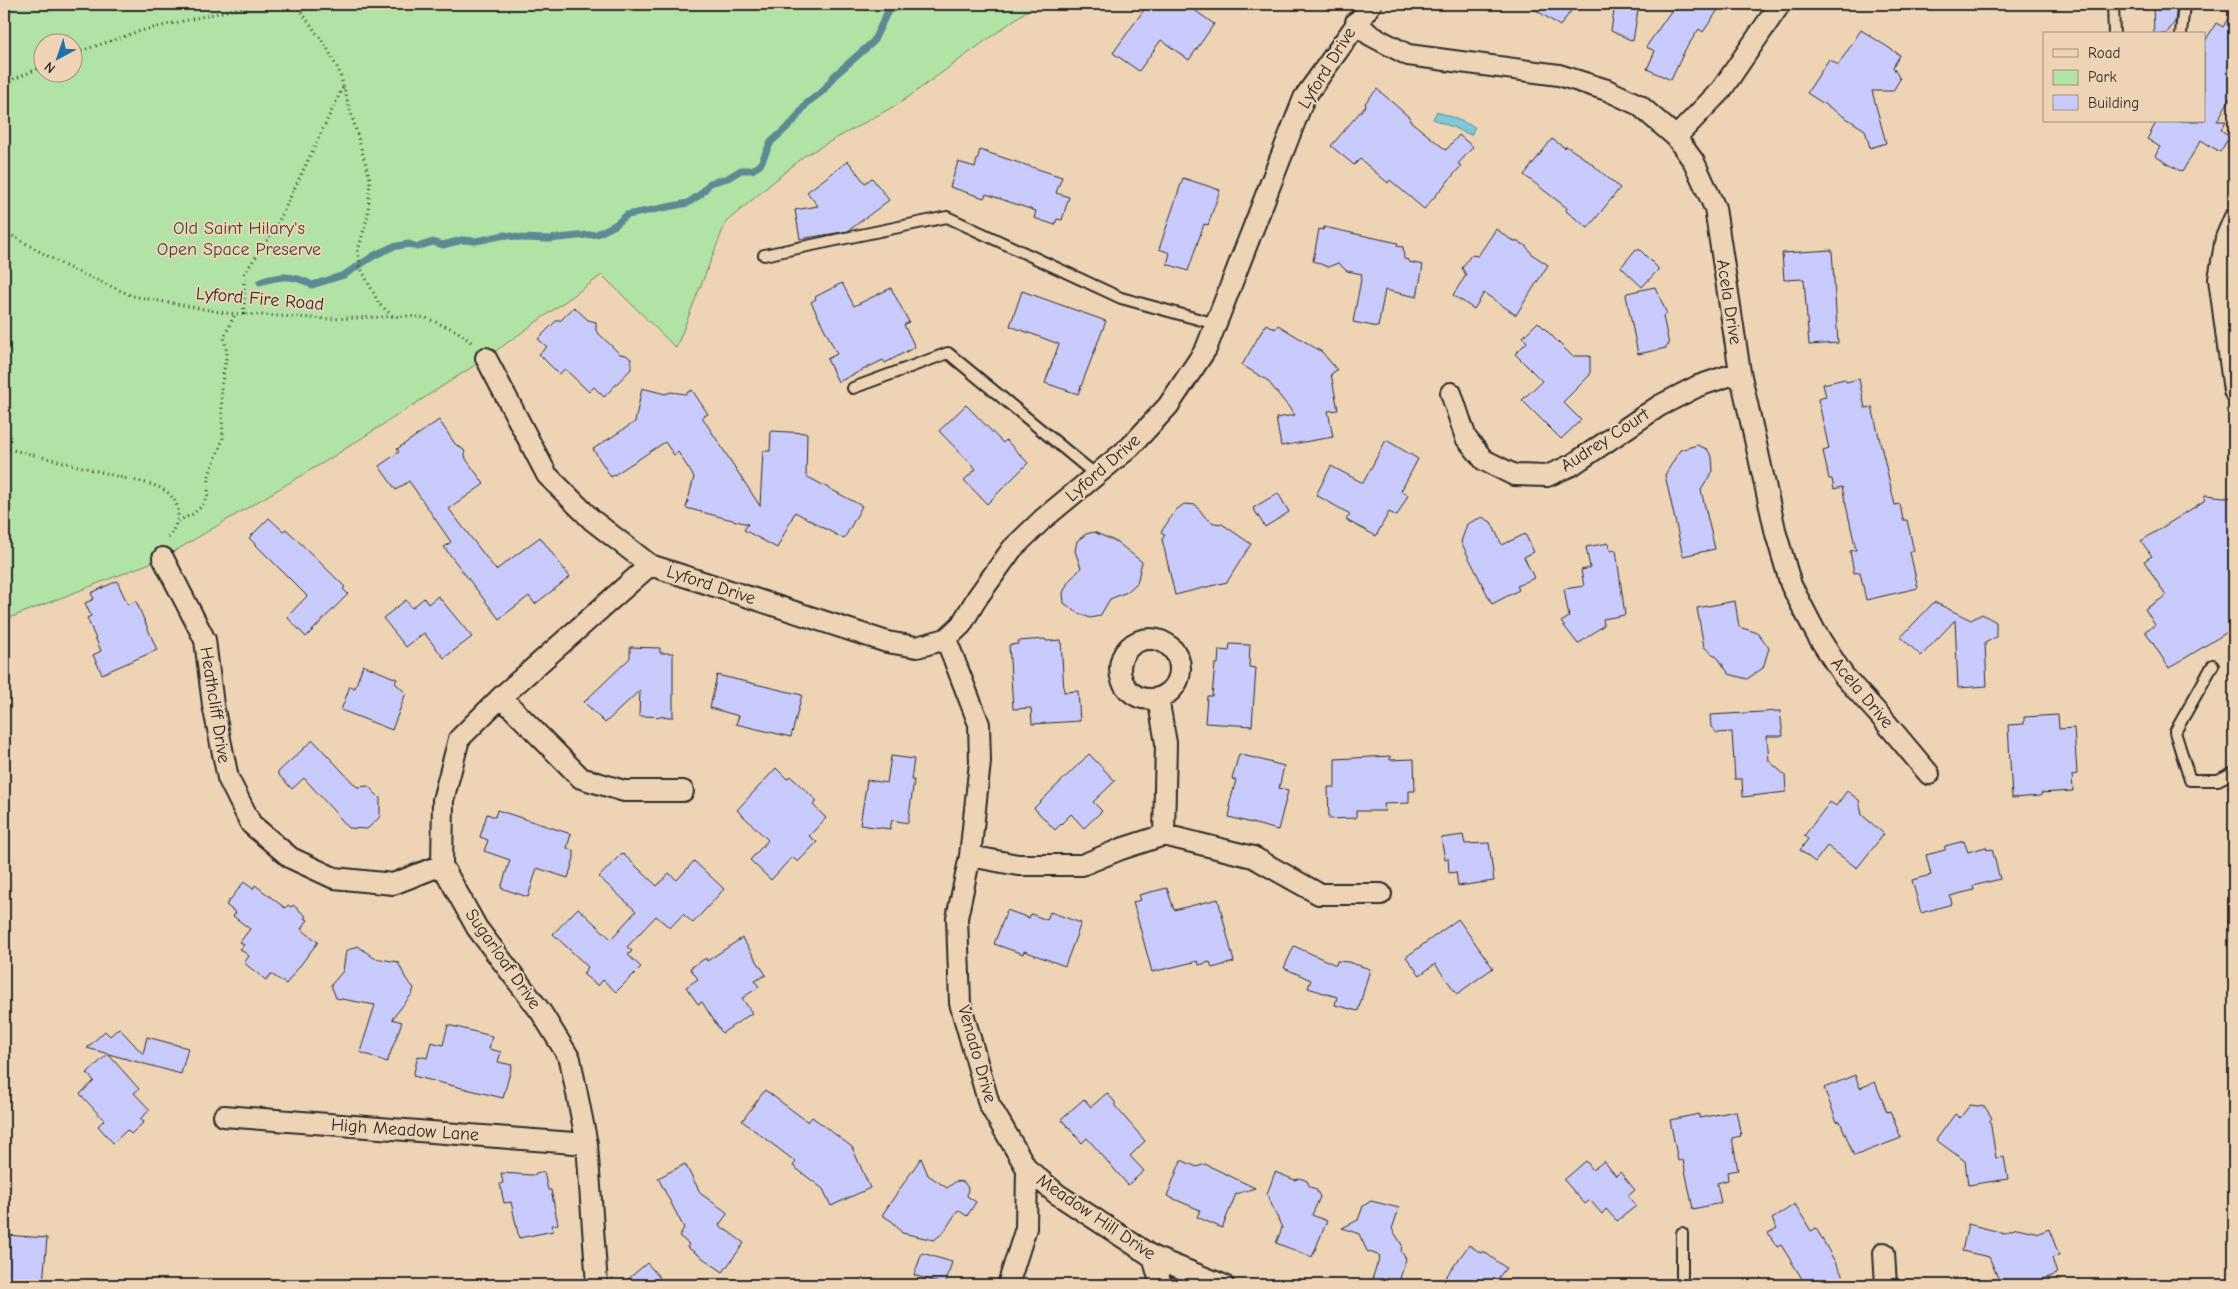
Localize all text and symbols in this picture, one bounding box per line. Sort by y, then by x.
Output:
street label: Lyford Drive [1294,23,1360,113]
north arrow [32,32,82,82]
legend [2043,32,2206,122]
text: Road [2088,44,2120,62]
text: N [41,58,59,77]
text: Park [2088,68,2117,86]
text: Building [2088,94,2139,112]
park label: Old Saint Hilary's Open Space Preserve [157,218,321,260]
street label: Acela Drive [1712,258,1746,346]
street label: Lyford Fire Road [195,283,325,315]
street label: Audrey Court [1557,403,1654,476]
street label: Lyford Drive [1061,430,1145,506]
street label: Lyford Drive [664,561,758,609]
street label: Heathcliff Drive [195,645,235,765]
street label: Acela Drive [1826,653,1898,733]
street label: Sugarloaf Drive [461,905,545,1013]
street label: Venado Drive [953,1003,1001,1105]
street label: High Meadow Lane [330,1114,480,1146]
street label: Meadow Hill Drive [1033,1169,1159,1265]

